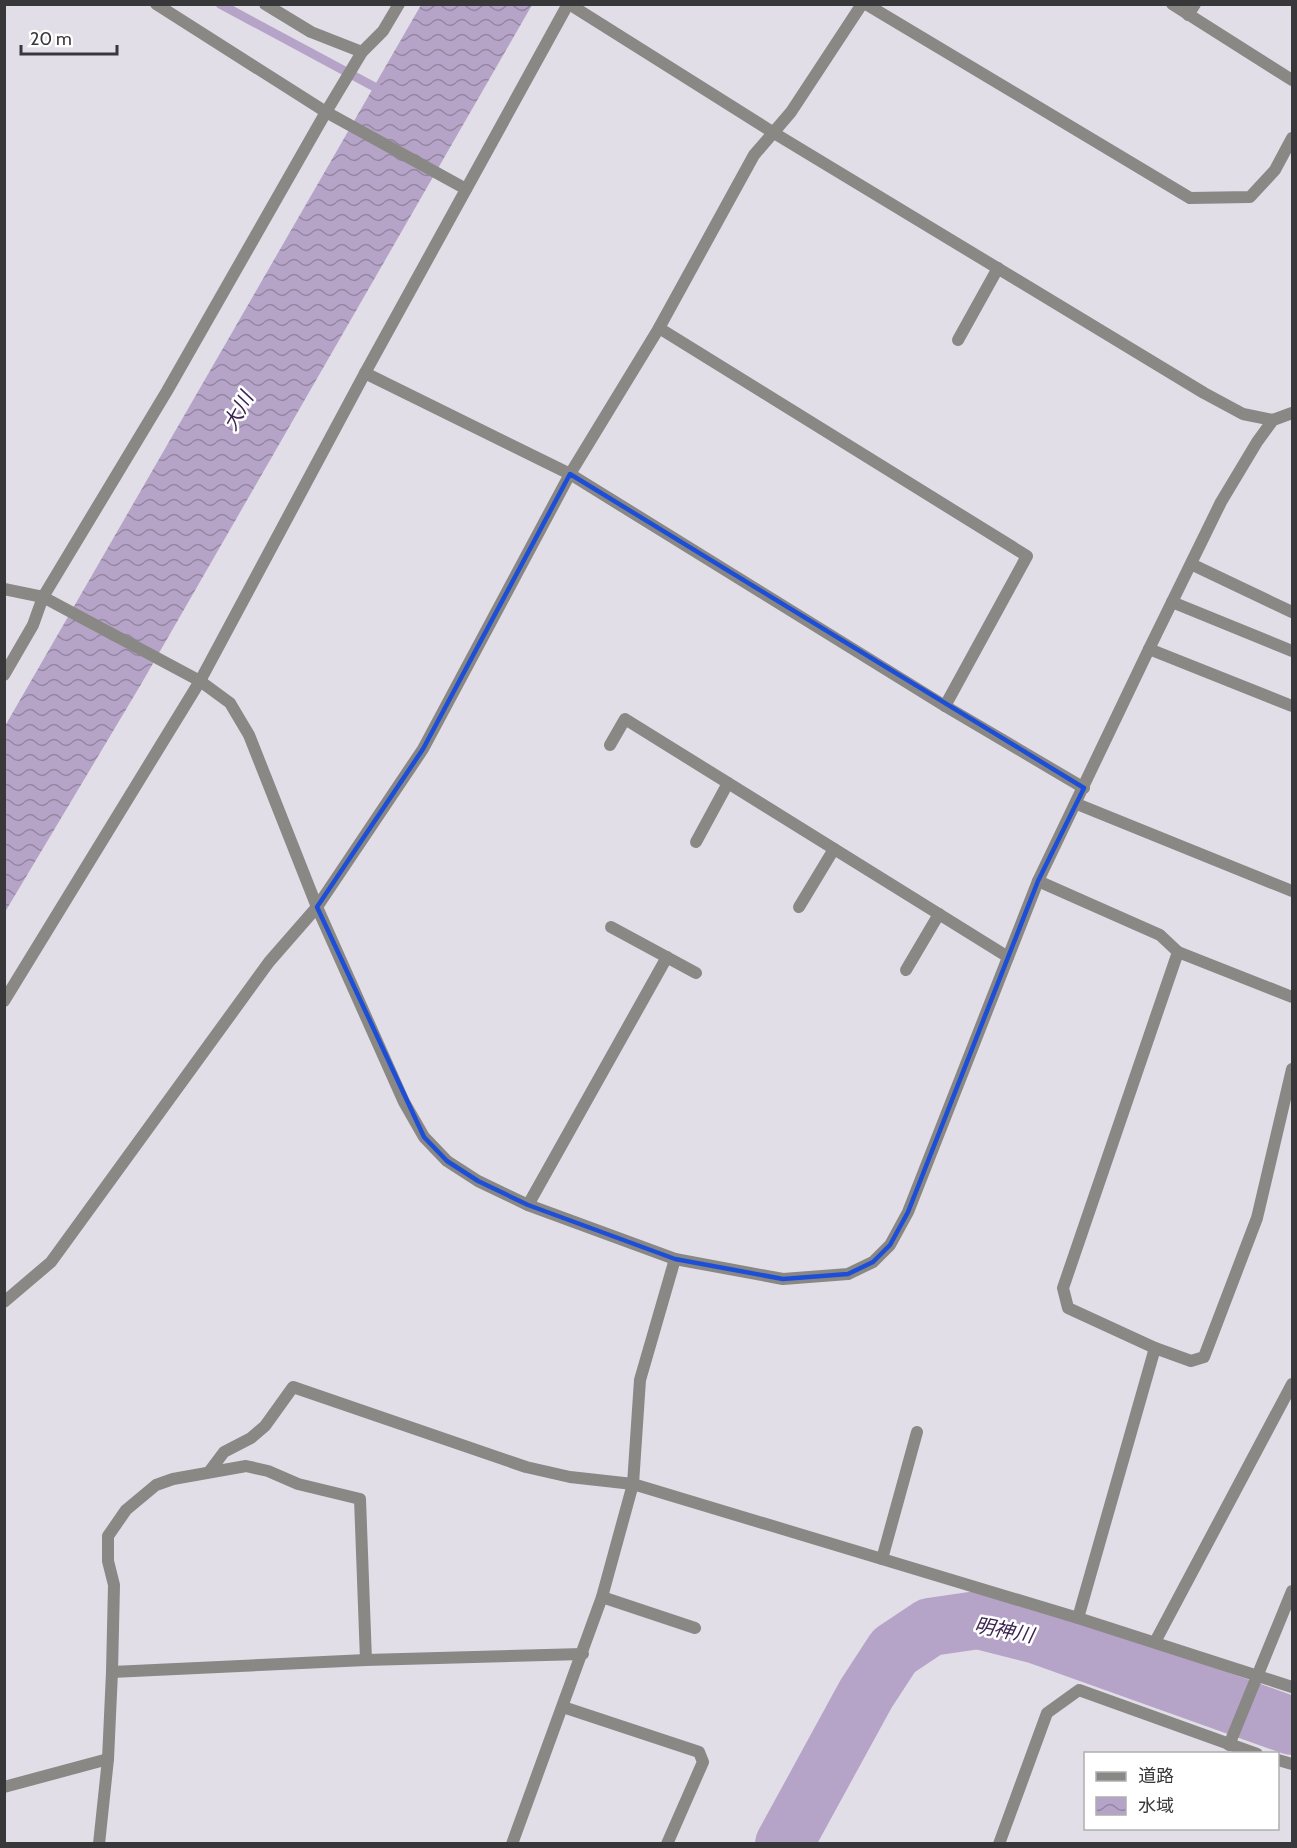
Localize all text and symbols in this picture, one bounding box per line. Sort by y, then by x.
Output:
scale bar [21,18,117,56]
text: 20 m [30,28,72,50]
water label: 大川 [218,386,259,434]
water label: 明神川 [972,1612,1038,1648]
legend [1084,1752,1279,1830]
text: 道路 [1138,1765,1174,1787]
text: 水域 [1138,1795,1174,1817]

